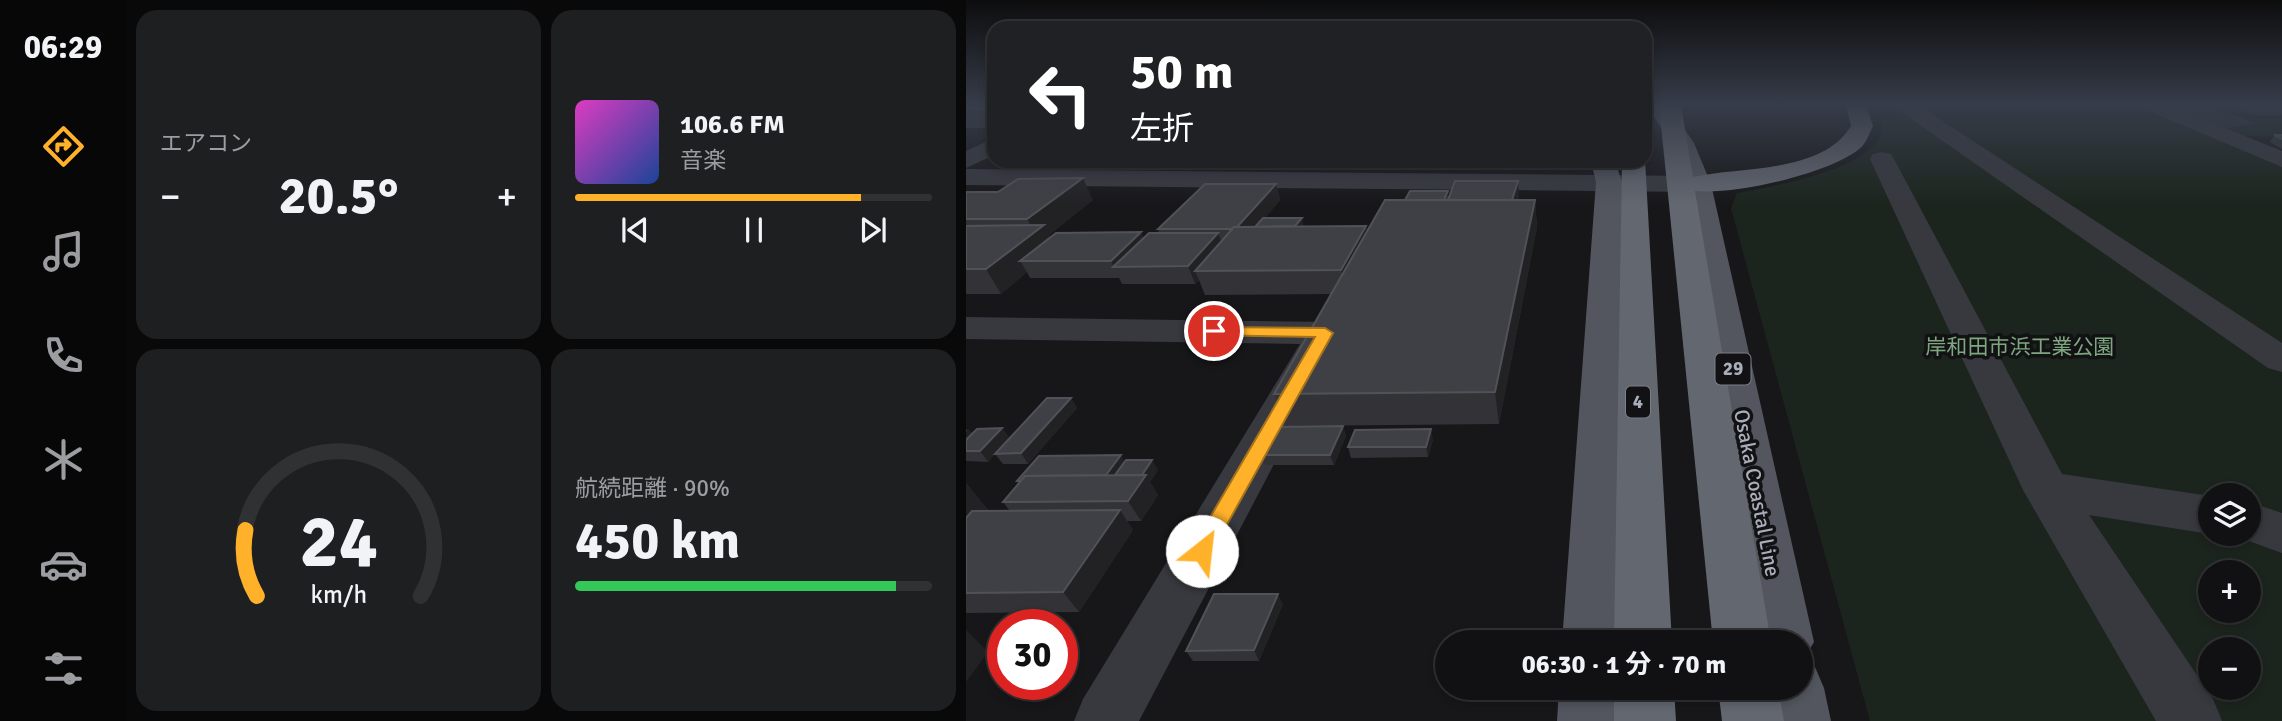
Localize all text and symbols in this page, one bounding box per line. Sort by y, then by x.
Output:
text: 06:29 [24,28,102,67]
text: 50 m [1130,42,1233,102]
icon: left [1015,49,1106,140]
text: 106.6 FM [680,109,785,141]
text: 左折 [1130,109,1194,148]
icon: directions [39,122,88,171]
text: エアコン [160,129,252,158]
text: 音楽 [680,146,726,175]
text: 20.5° [279,164,398,228]
text: − [160,173,181,220]
text: + [496,173,517,220]
icon: previous [616,211,654,249]
icon: pause [735,211,773,249]
icon: next [854,211,892,249]
icon: music [39,227,88,276]
pin [1184,301,1244,361]
icon: arrive [1195,312,1233,350]
icon: phone [39,331,88,380]
park label: 岸和田市浜工業公園 [1926,334,2115,360]
road number: 29 [1716,354,1750,384]
road number: 4 [1626,386,1650,418]
street label: Osaka Coastal Line [1728,407,1786,579]
icon: climate [39,435,88,484]
text: 航続距離 · 90% [575,474,730,503]
map controls [2198,483,2261,700]
button: layers [2198,483,2261,546]
text: 24 [299,498,378,587]
text: 450 km [575,509,740,573]
position arrow [1165,514,1239,588]
icon: car [39,540,88,589]
button: + [2198,560,2261,623]
text: km/h [310,579,367,610]
speed limit sign: 30 [987,609,1078,700]
button: − [2198,637,2261,700]
icon: filters [39,644,88,693]
text: 06:30 · 1 分 · 70 m [1522,649,1726,681]

